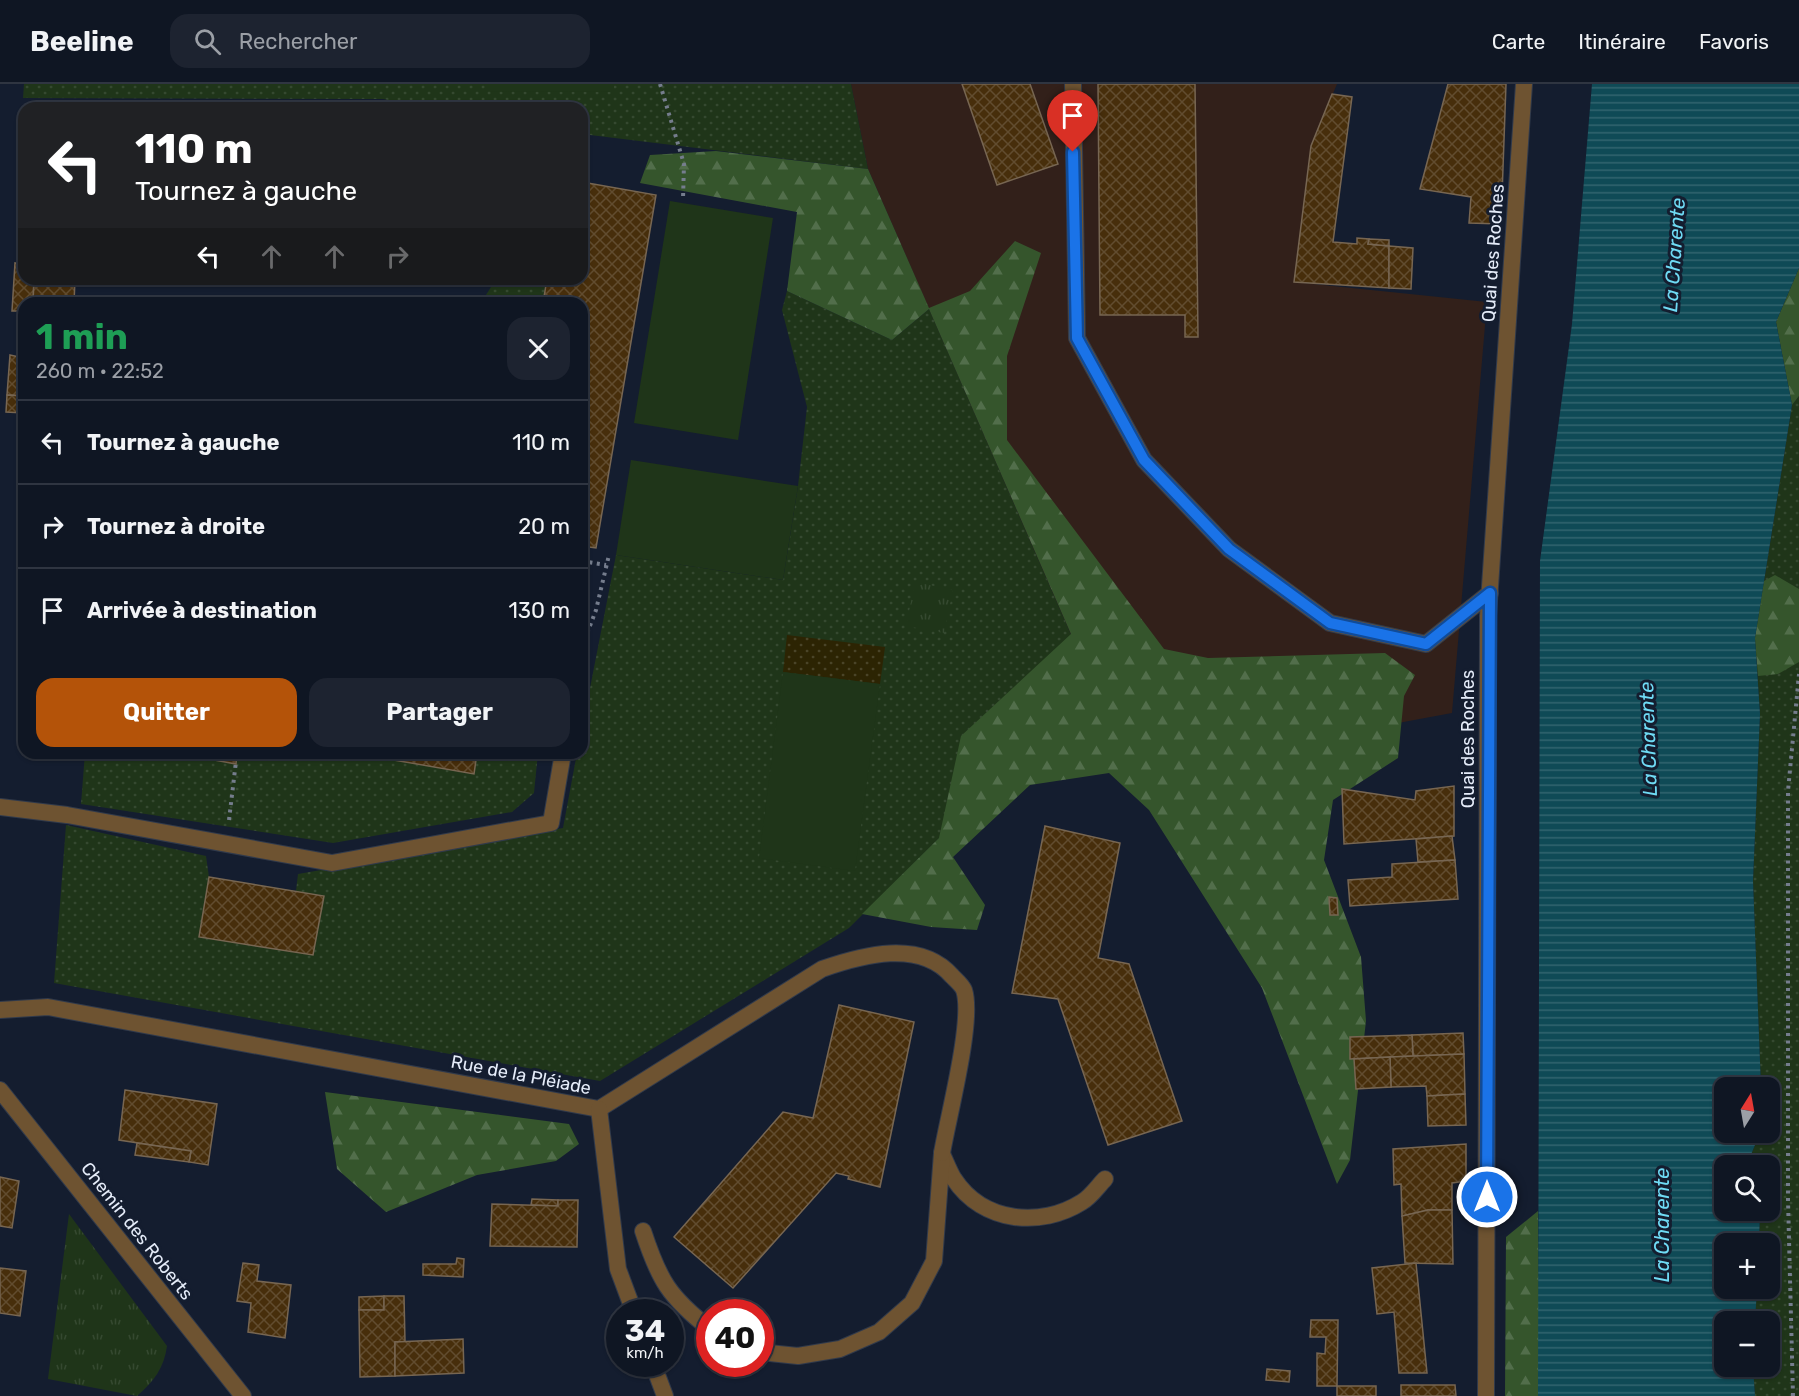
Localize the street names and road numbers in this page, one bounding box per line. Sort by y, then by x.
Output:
street label: Quai des Roches [1477,183,1509,323]
street label: Quai des Roches [1457,670,1479,808]
street label: Rue de la Pléiade [449,1051,593,1099]
street label: Chemin des Roberts [76,1158,198,1304]

